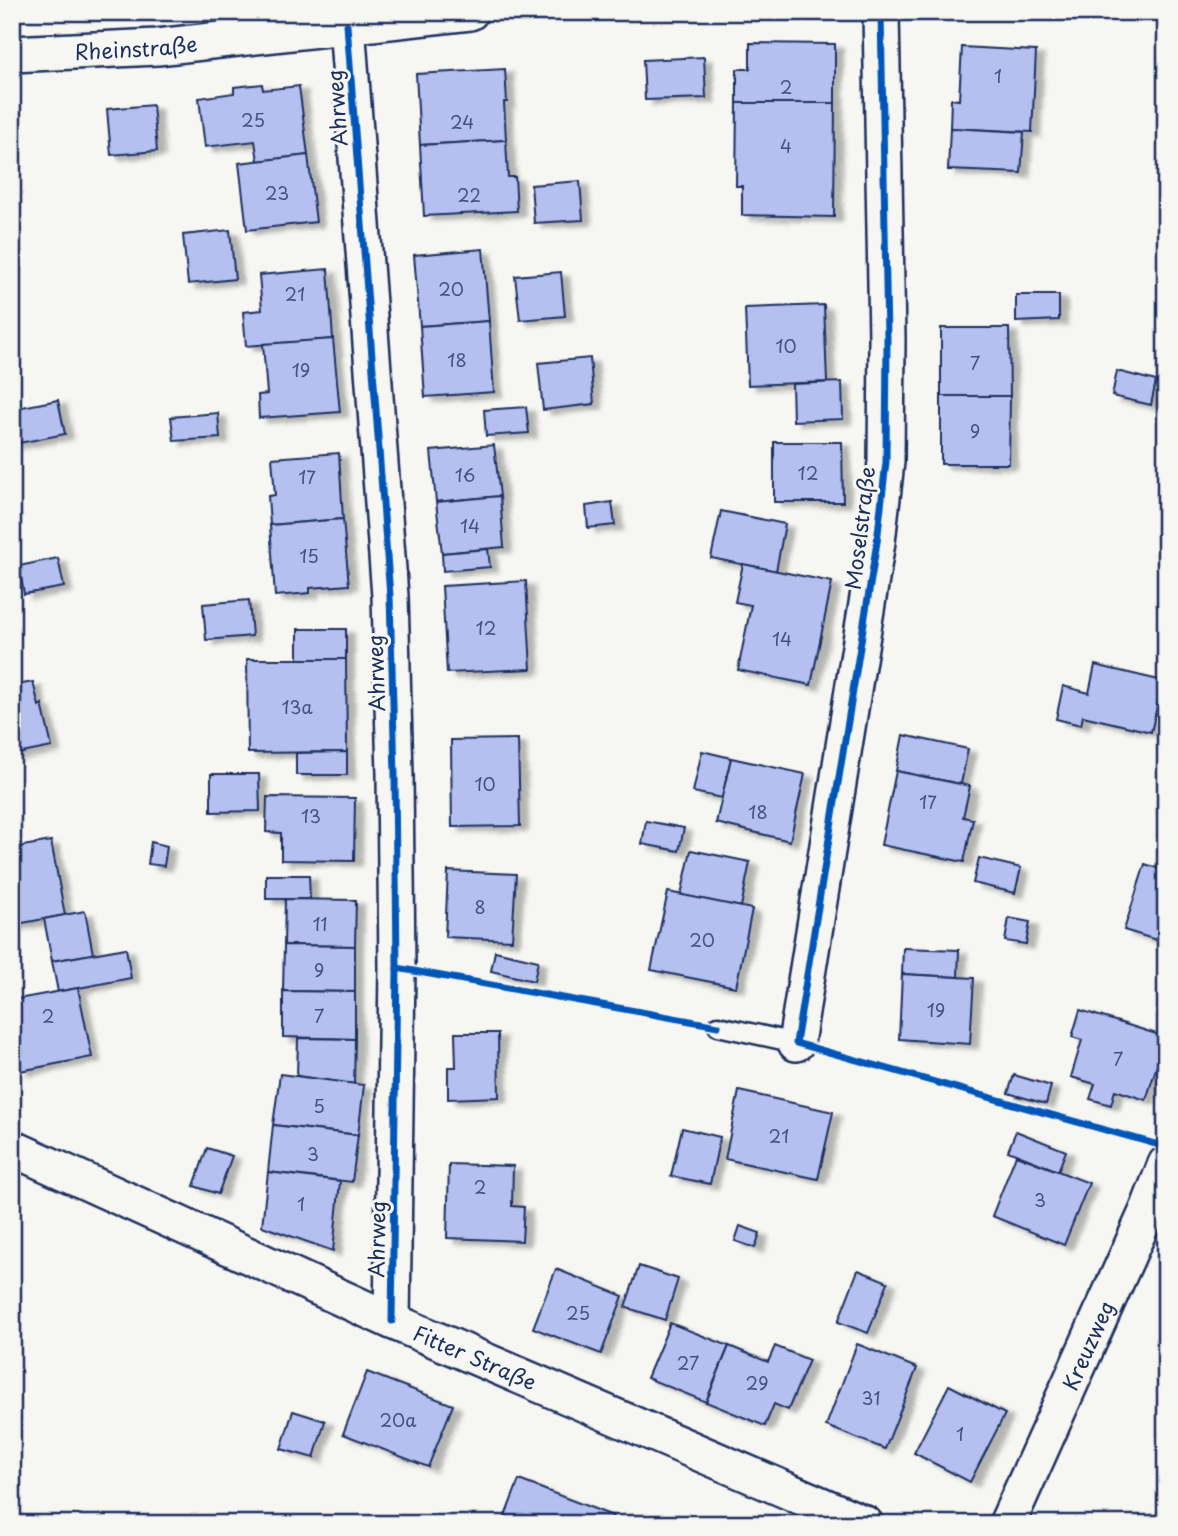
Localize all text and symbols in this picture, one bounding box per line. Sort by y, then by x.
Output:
street label: Rheinstraße [74,27,199,67]
house number: 1 [994,62,1002,89]
street label: Ahrweg [317,68,355,148]
house number: 2 [780,73,792,100]
house number: 25 [241,106,265,133]
house number: 24 [450,108,474,135]
house number: 4 [780,132,792,159]
house number: 23 [265,179,289,206]
house number: 22 [457,181,481,208]
house number: 20 [438,275,464,302]
house number: 21 [285,280,305,307]
house number: 10 [775,332,797,359]
house number: 18 [447,346,467,373]
house number: 7 [970,349,980,376]
house number: 19 [292,356,310,383]
house number: 9 [970,417,980,444]
house number: 12 [798,459,818,486]
house number: 16 [455,461,475,488]
house number: 17 [298,463,316,490]
street label: Moselstraße [836,465,882,591]
house number: 14 [460,512,480,539]
house number: 15 [299,542,319,569]
house number: 12 [476,614,496,641]
house number: 14 [772,625,792,652]
street label: Ahrweg [358,634,392,712]
house number: 13a [281,693,313,720]
house number: 10 [474,770,496,797]
house number: 17 [919,788,937,815]
house number: 18 [748,798,768,825]
house number: 13 [301,802,321,829]
house number: 8 [474,893,486,920]
house number: 11 [312,910,328,937]
house number: 20 [689,926,715,953]
house number: 9 [314,956,324,983]
house number: 19 [927,996,945,1023]
house number: 2 [42,1002,54,1029]
house number: 7 [314,1002,324,1029]
house number: 7 [1113,1045,1123,1072]
house number: 5 [313,1092,325,1119]
house number: 21 [769,1122,789,1149]
house number: 3 [307,1140,319,1167]
house number: 2 [474,1173,486,1200]
house number: 3 [1034,1186,1046,1213]
house number: 1 [297,1190,305,1217]
street label: Ahrweg [359,1200,393,1278]
street label: Kreuzweg [1053,1295,1121,1395]
house number: 25 [566,1299,590,1326]
street label: Fitter Straße [408,1316,542,1397]
house number: 27 [677,1349,699,1376]
house number: 29 [746,1369,768,1396]
house number: 31 [862,1384,880,1411]
house number: 20a [380,1406,417,1433]
house number: 1 [956,1420,964,1447]

